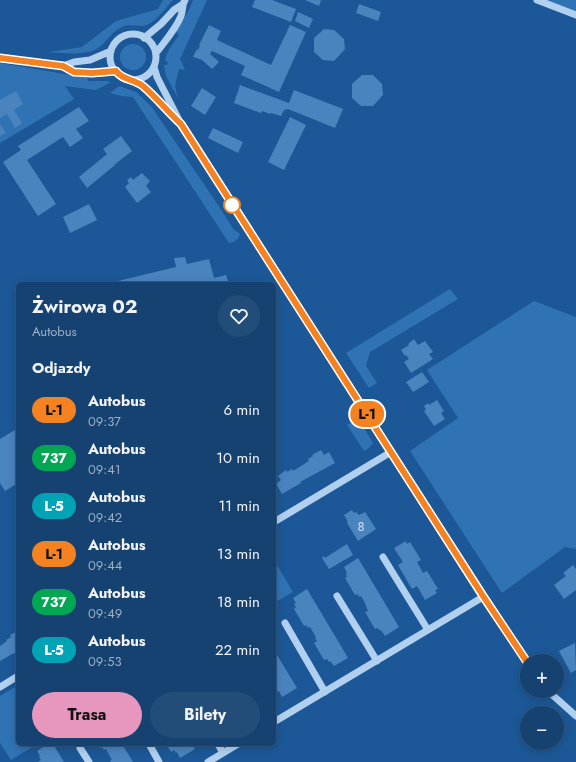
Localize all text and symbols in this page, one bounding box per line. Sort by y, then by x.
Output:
unlabelled marker [223,196,241,214]
text: Żwirowa 02 [32,293,137,320]
button: heart [218,295,260,337]
text: Autobus [32,322,77,341]
text: Odjazdy [32,357,91,379]
text: Autobus [88,390,146,412]
text: 6 min [223,399,260,421]
text: L-1 [45,400,63,420]
line badge: L-1 [344,401,390,427]
text: L-1 [358,404,376,424]
text: 09:37 [88,412,121,431]
text: Autobus [88,438,146,460]
text: 10 min [216,447,260,469]
text: 737 [41,448,67,468]
text: 09:41 [88,460,121,479]
text: Autobus [88,486,146,508]
text: 11 min [219,495,260,517]
text: L-5 [44,496,64,516]
text: 09:42 [88,508,122,527]
house number: 8 [357,517,365,536]
text: Autobus [88,534,146,556]
text: 13 min [217,543,260,565]
text: L-1 [45,544,63,564]
text: 09:44 [88,556,122,575]
text: Autobus [88,582,146,604]
text: 18 min [217,591,260,613]
text: 737 [41,592,67,612]
text: 09:49 [88,604,122,623]
text: Autobus [88,630,146,652]
text: 22 min [215,639,260,661]
text: L-5 [44,640,64,660]
text: 09:53 [88,652,122,671]
map controls [520,654,564,750]
button: + [520,654,564,698]
button: Trasa [32,692,142,738]
button: Bilety [150,692,260,738]
button: − [520,706,564,750]

